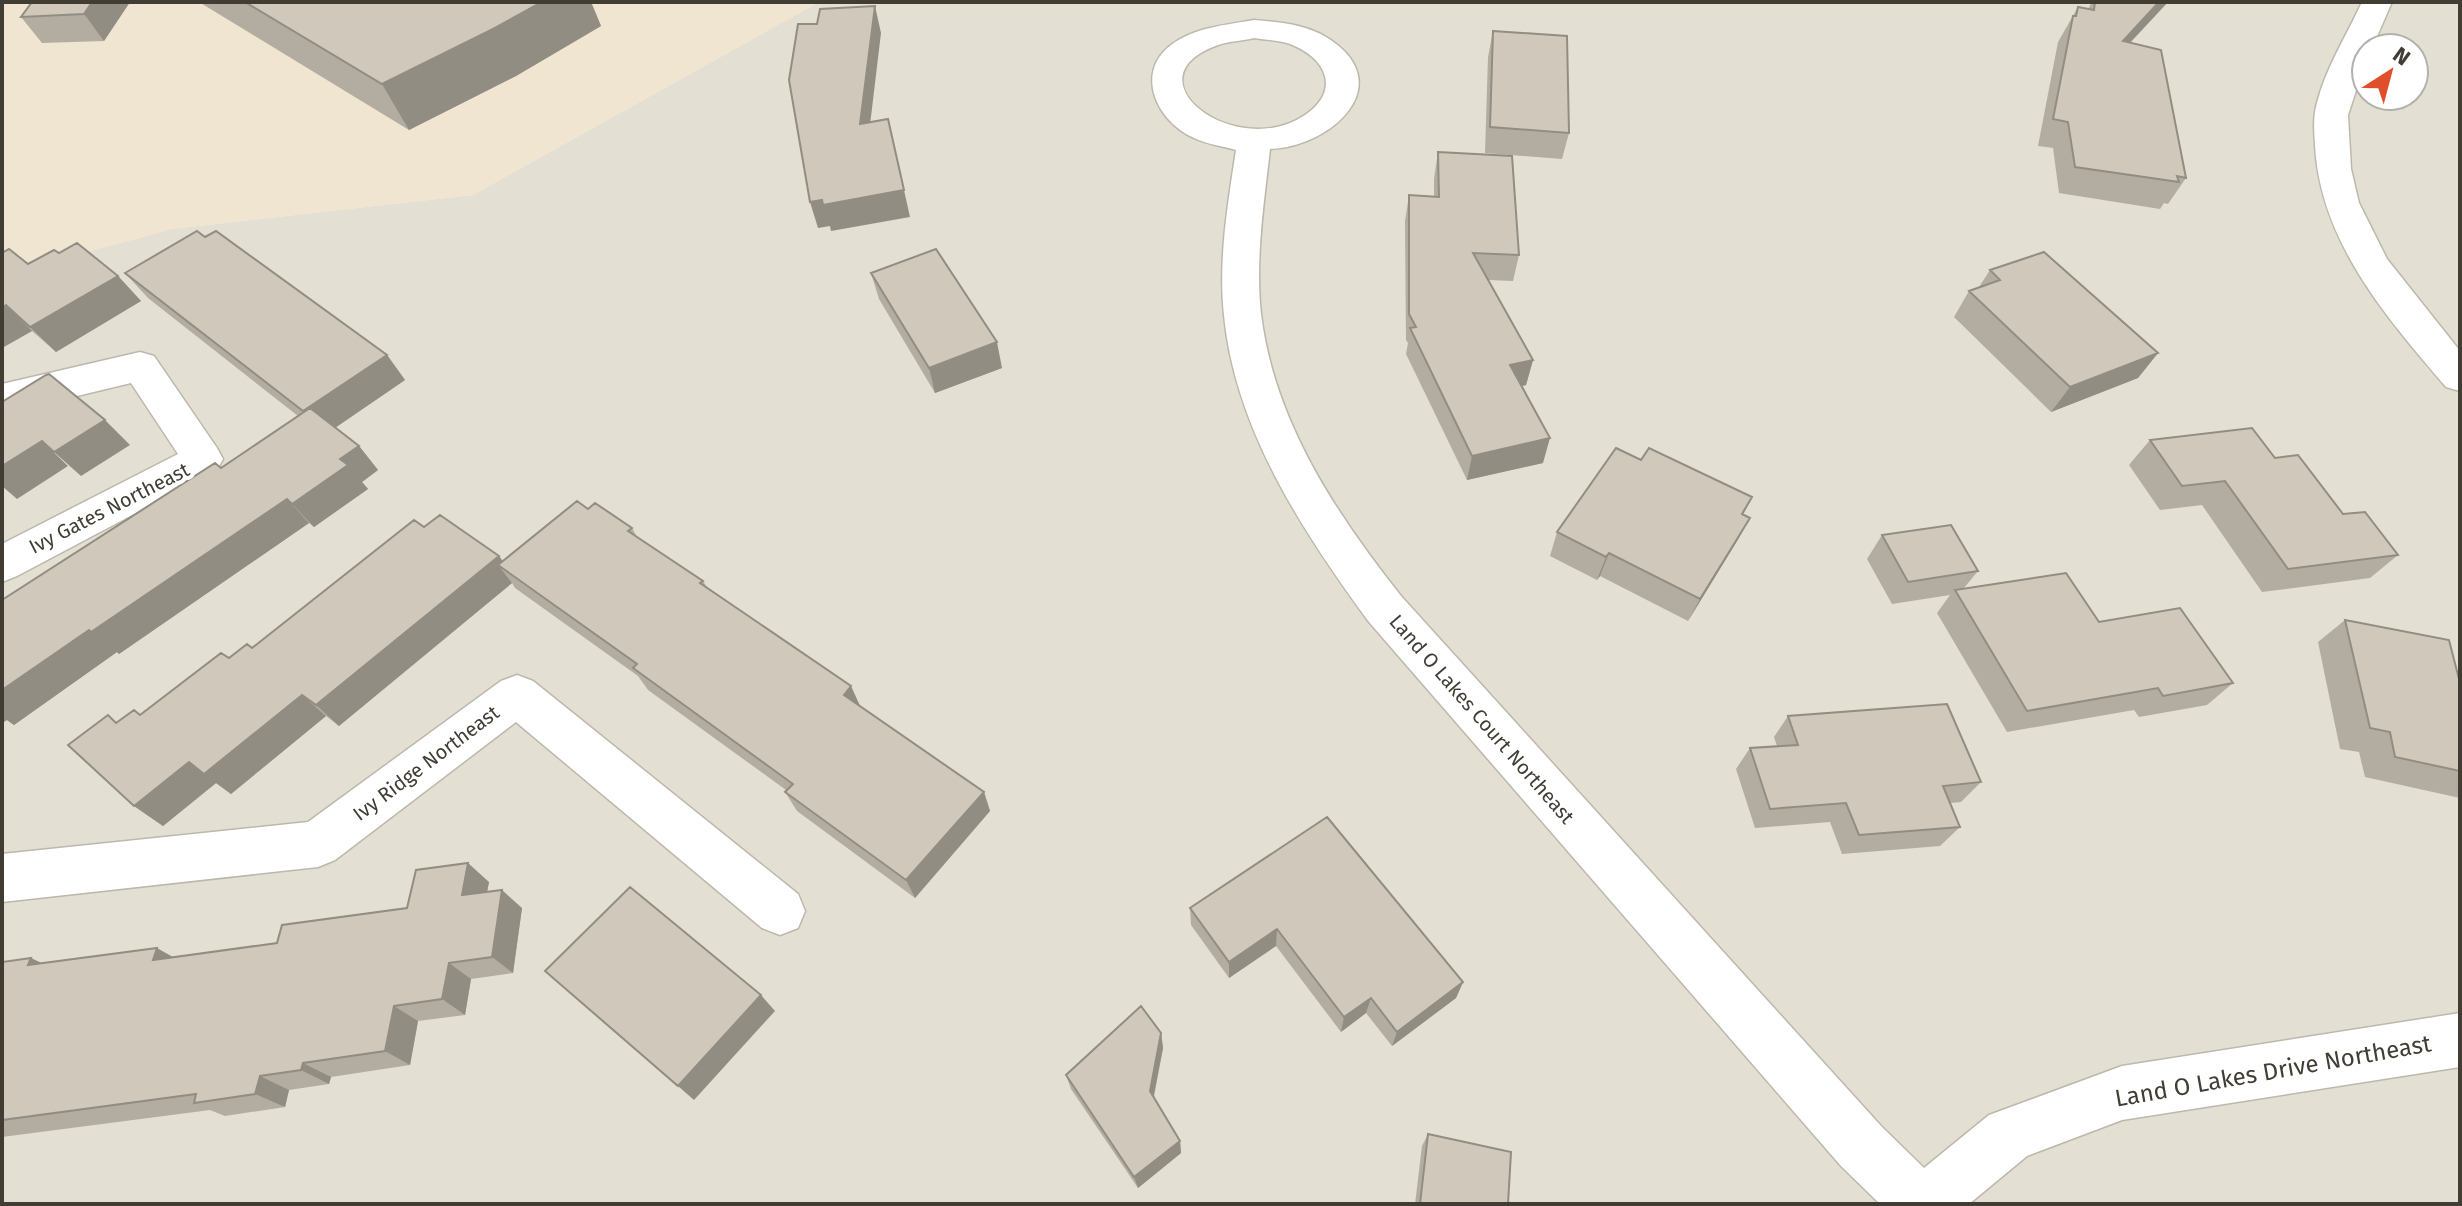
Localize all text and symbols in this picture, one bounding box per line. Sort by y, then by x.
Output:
north arrow [2350,32,2430,112]
text: N [2388,41,2415,71]
street label: Ivy Gates Northeast [25,457,194,559]
street label: Land O Lakes Court Northeast [1385,610,1580,829]
street label: Ivy Ridge Northeast [348,700,504,826]
street label: Land O Lakes Drive Northeast [2113,1029,2434,1113]

